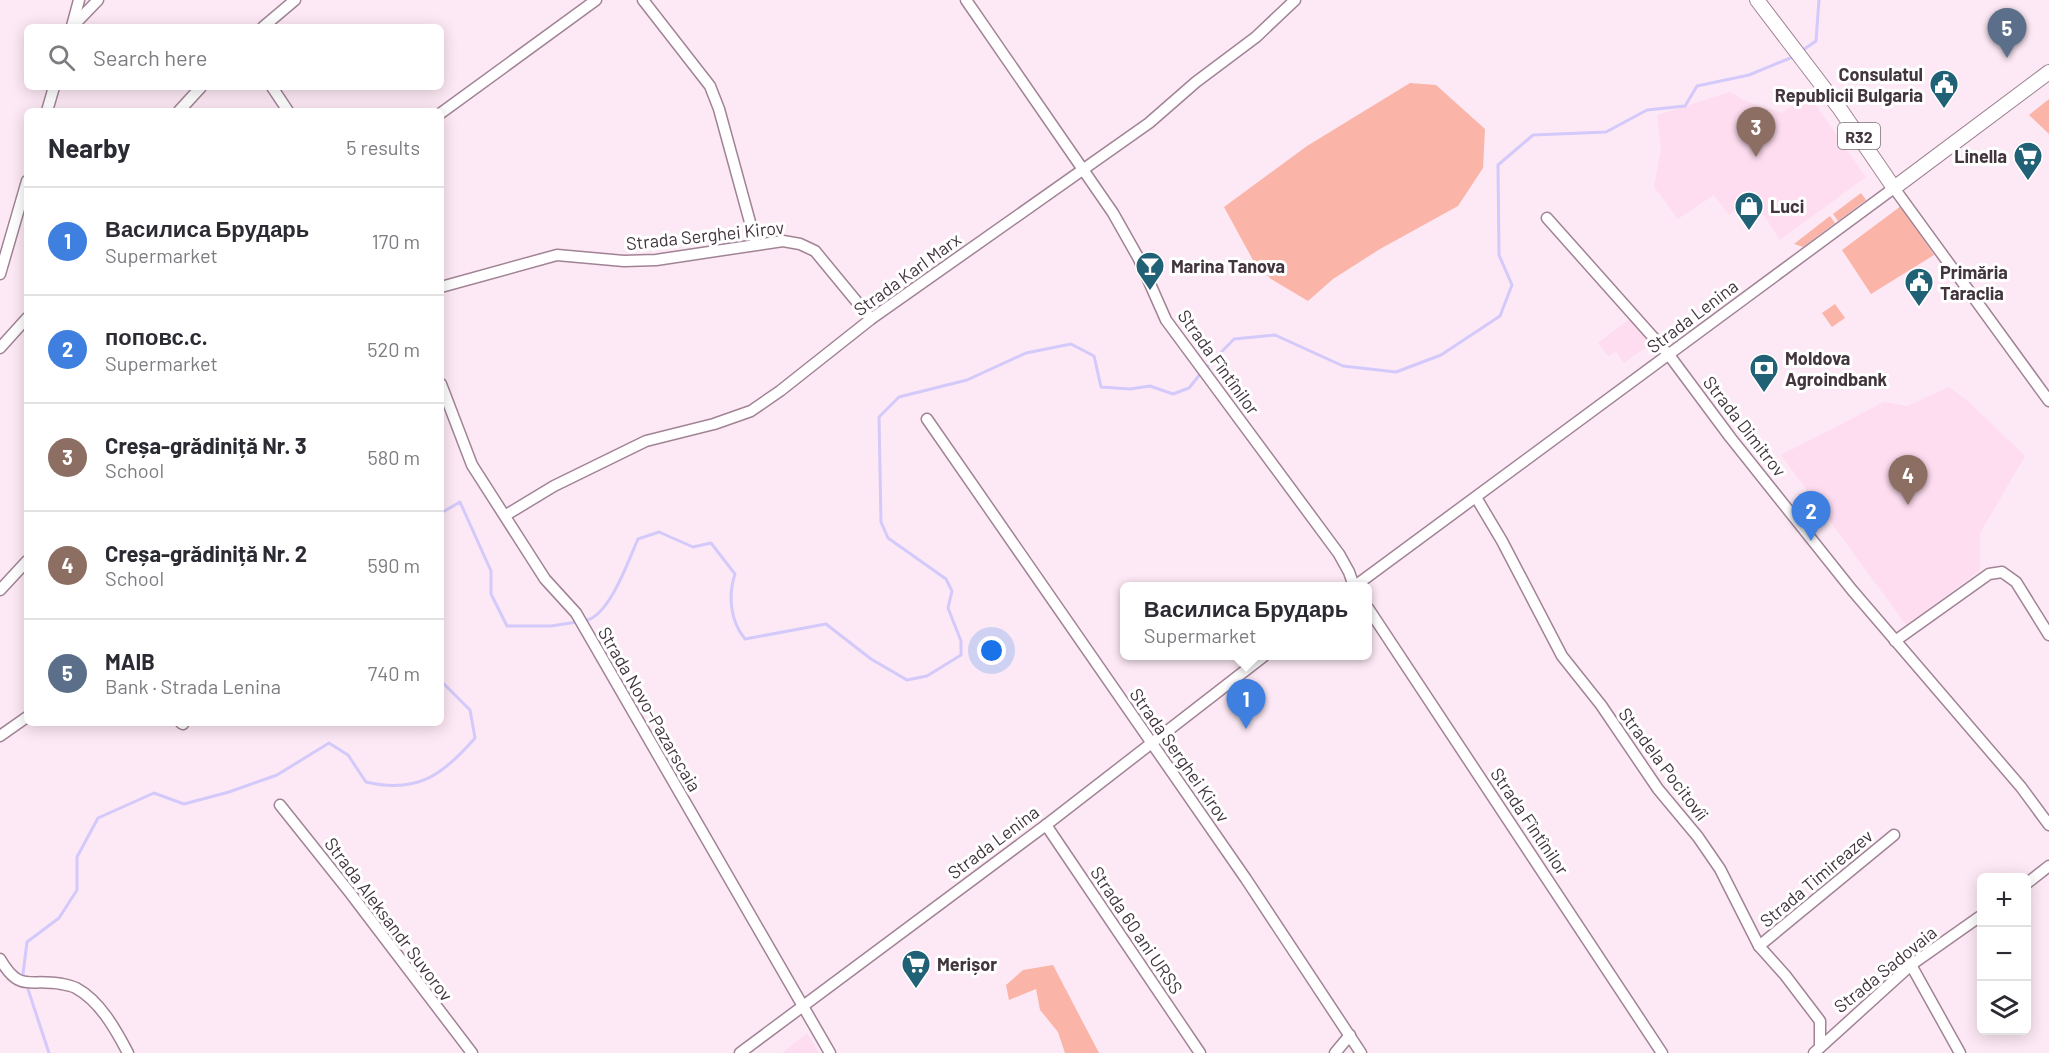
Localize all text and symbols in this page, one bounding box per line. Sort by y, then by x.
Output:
pin: 5 [1988,8,2026,58]
search box [24,24,444,90]
icon: search [45,41,78,74]
text: Search here [93,44,207,70]
place label: Consulatul Republicii Bulgaria [1775,63,1923,106]
public building icon: Consulatul Republicii Bulgaria [1928,68,1960,110]
pin: 3 [1736,108,1776,157]
road number: R32 [1838,123,1880,149]
text: Nearby [48,132,130,163]
text: 5 results [346,135,420,159]
supermarket icon: Linella [2012,140,2044,182]
place label: Linella [1954,145,2007,167]
shop icon: Luci [1733,190,1765,232]
place label: Luci [1770,195,1804,217]
text: Василиса Брударь [105,215,309,241]
street label: Strada Serghei Kirov [625,216,786,254]
street label: Strada Karl Marx [849,228,965,320]
text: 1 [64,229,71,253]
text: 170 m [372,229,420,253]
text: Supermarket [105,243,218,267]
bar icon: Marina Tanova [1134,250,1166,292]
place label: Marina Tanova [1171,255,1285,277]
place label: Primăria Taraclia [1940,261,2008,304]
public building icon: Primăria Taraclia [1903,266,1935,308]
street label: Strada Lenina [1642,275,1742,357]
street label: Strada Fîntînilor [1174,305,1265,419]
text: поповс.с. [105,323,208,349]
text: 2 [62,337,73,361]
text: 520 m [367,337,420,361]
place label: Moldova Agroindbank [1785,347,1887,390]
text: Supermarket [105,351,218,375]
bank icon: Moldova Agroindbank [1748,352,1780,394]
street label: Strada Dimitrov [1699,371,1791,481]
text: Creșa-grădiniță Nr. 3 [105,432,307,458]
text: 3 [62,445,73,469]
text: 580 m [367,445,420,469]
pin: 4 [1888,456,1928,505]
text: School [105,458,164,482]
pin: 2 [1792,492,1830,541]
text: Creșa-grădiniță Nr. 2 [105,540,307,566]
text: 4 [61,553,74,577]
text: 590 m [367,553,420,577]
text: School [105,566,164,590]
popup [1120,582,1372,660]
text: Василиса Брударь [1144,595,1348,621]
street label: Strada Novo-Pazarscaia [594,623,706,795]
text: Supermarket [1144,623,1257,647]
your location [977,636,1006,665]
text: MAIB [105,648,155,674]
text: 5 [62,661,73,685]
text: 740 m [368,661,420,685]
text: Bank · Strada Lenina [105,674,281,698]
pin: 1 [1226,680,1266,729]
street label: Strada Serghei Kirov [1125,684,1235,827]
street label: Stradela Pocitovîi [1614,703,1714,825]
street label: Strada Fîntînilor [1486,763,1574,879]
street label: Strada Lenina [943,801,1043,883]
street label: Strada Timireazev [1755,824,1877,932]
street label: Strada Aleksandr Suvorov [320,833,458,1005]
street label: Strada 60 ani URSS [1086,862,1188,998]
map controls [1977,873,2031,1035]
button: + [1977,873,2031,927]
street label: Strada Sadovaia [1829,921,1941,1017]
button: − [1977,927,2031,981]
supermarket icon: Merișor [900,948,932,990]
place label: Merișor [937,953,997,975]
button: layers [1977,981,2031,1035]

